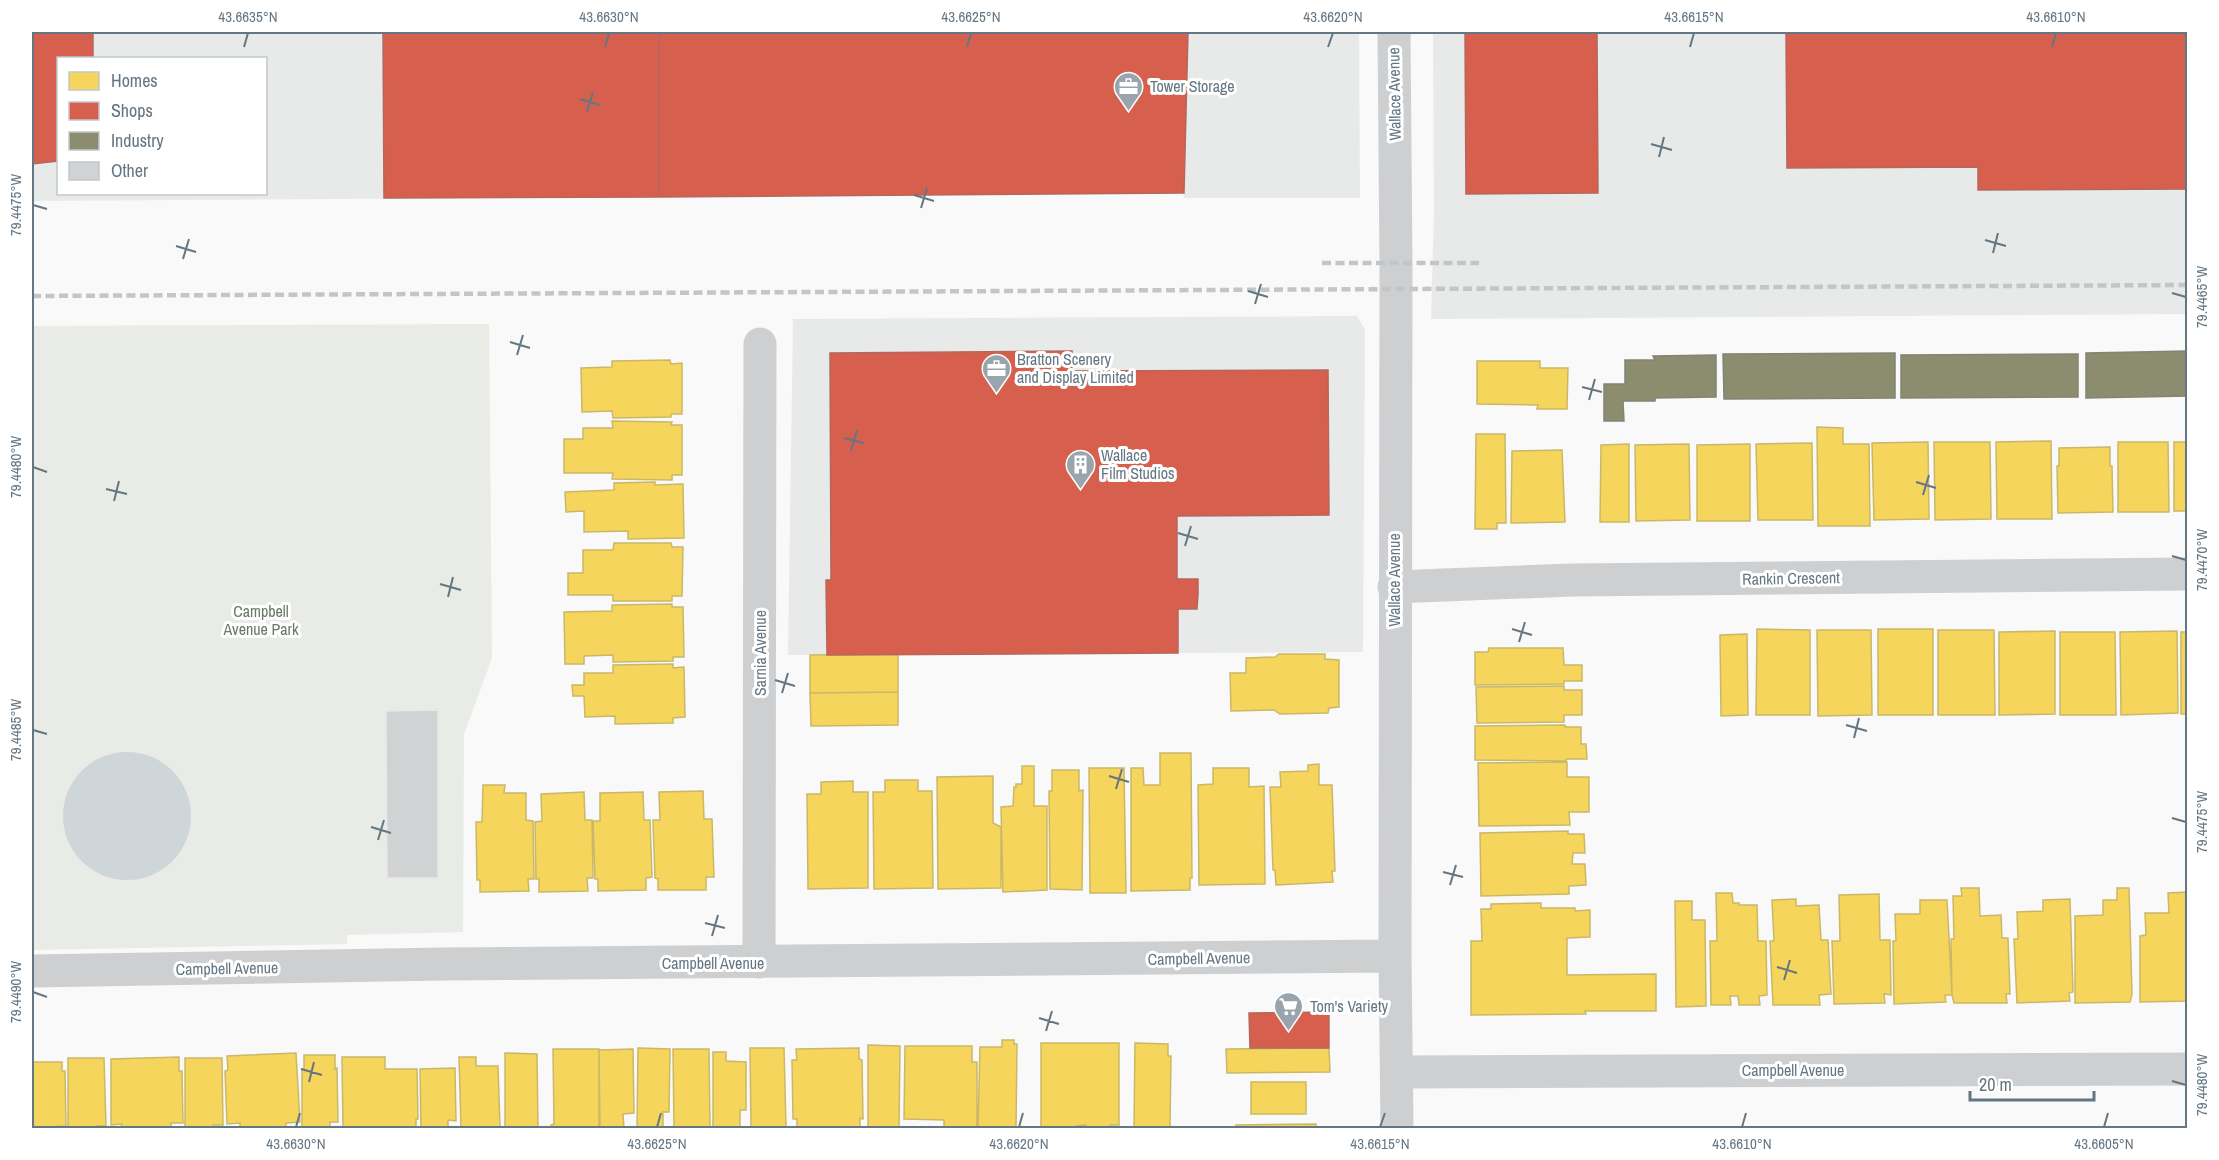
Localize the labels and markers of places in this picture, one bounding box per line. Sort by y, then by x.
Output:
office icon: Tower Storage [1113,70,1145,112]
place label: Tower Storage [1150,75,1235,97]
place label: Bratton Scenery and Display Limited [1017,348,1134,388]
office icon: Bratton Scenery and Display Limited [980,352,1012,394]
place label: Wallace Film Studios [1101,444,1175,484]
building icon: Wallace Film Studios [1064,448,1096,490]
supermarket icon: Tom's Variety [1273,990,1305,1032]
place label: Tom's Variety [1310,995,1389,1017]

